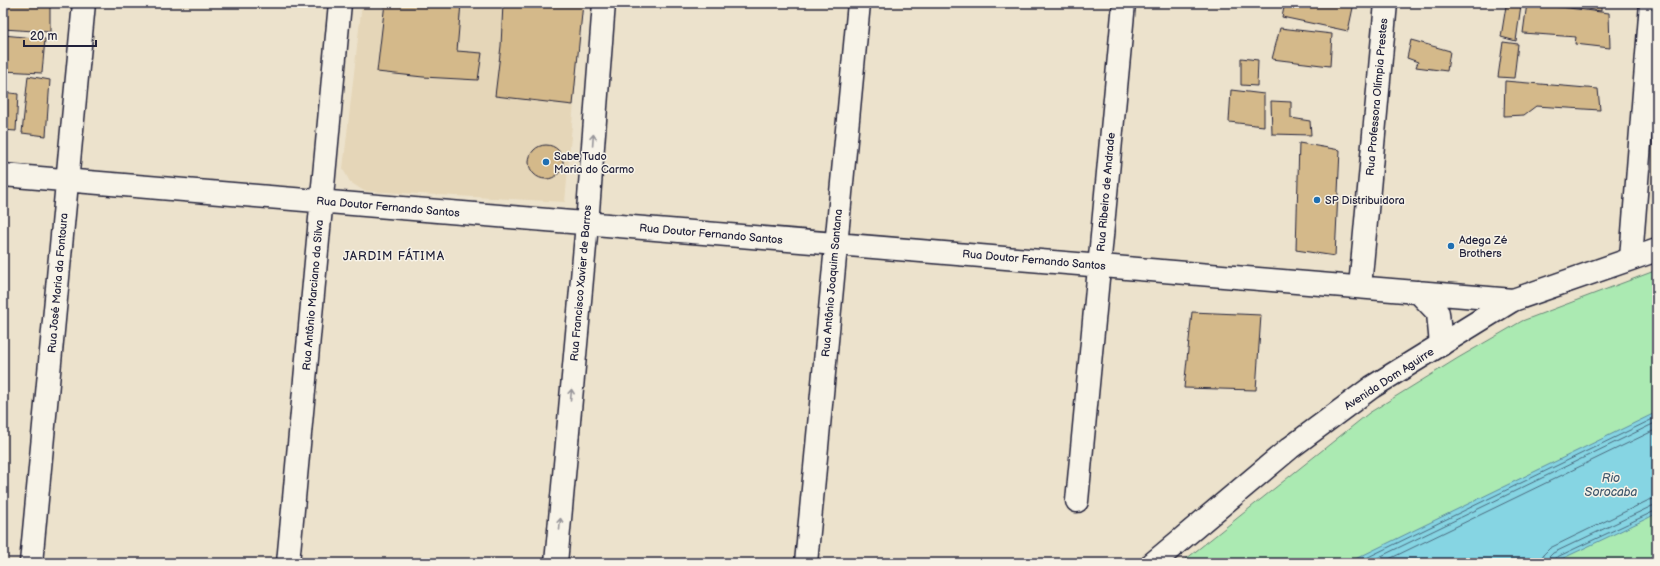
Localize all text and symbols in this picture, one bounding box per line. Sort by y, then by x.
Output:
street label: Rua Professora Olímpia Prestes [1364,17,1390,176]
scale bar [24,22,96,48]
text: 20 m [30,29,57,44]
street label: Rua Ribeiro de Andrade [1094,131,1118,252]
one-way arrow [590,134,597,147]
place label: Sabe Tudo Maria do Carmo [554,150,634,176]
marker: Sabe Tudo Maria do Carmo [541,157,551,167]
street label: Rua Doutor Fernando Santos [316,194,461,220]
place label: SP Distribuidora [1325,194,1405,207]
marker: SP Distribuidora [1312,195,1322,205]
street label: Rua Francisco Xavier de Barros [568,204,594,362]
street label: Rua Antônio Joaquim Santana [819,208,845,358]
street label: Rua José Maria da Fontoura [45,213,71,353]
street label: Rua Antônio Marciano da Silva [300,219,326,371]
street label: Rua Doutor Fernando Santos [639,221,784,247]
place label: Adega Zé Brothers [1459,234,1508,260]
marker: Adega Zé Brothers [1446,241,1456,251]
district label: JARDIM FÁTIMA [343,247,445,264]
street label: Rua Doutor Fernando Santos [962,247,1107,273]
street label: Avenida Dom Aguirre [1342,345,1437,413]
one-way arrow [568,389,575,402]
water label: Rio Sorocaba [1585,471,1638,500]
one-way arrow [556,518,563,531]

